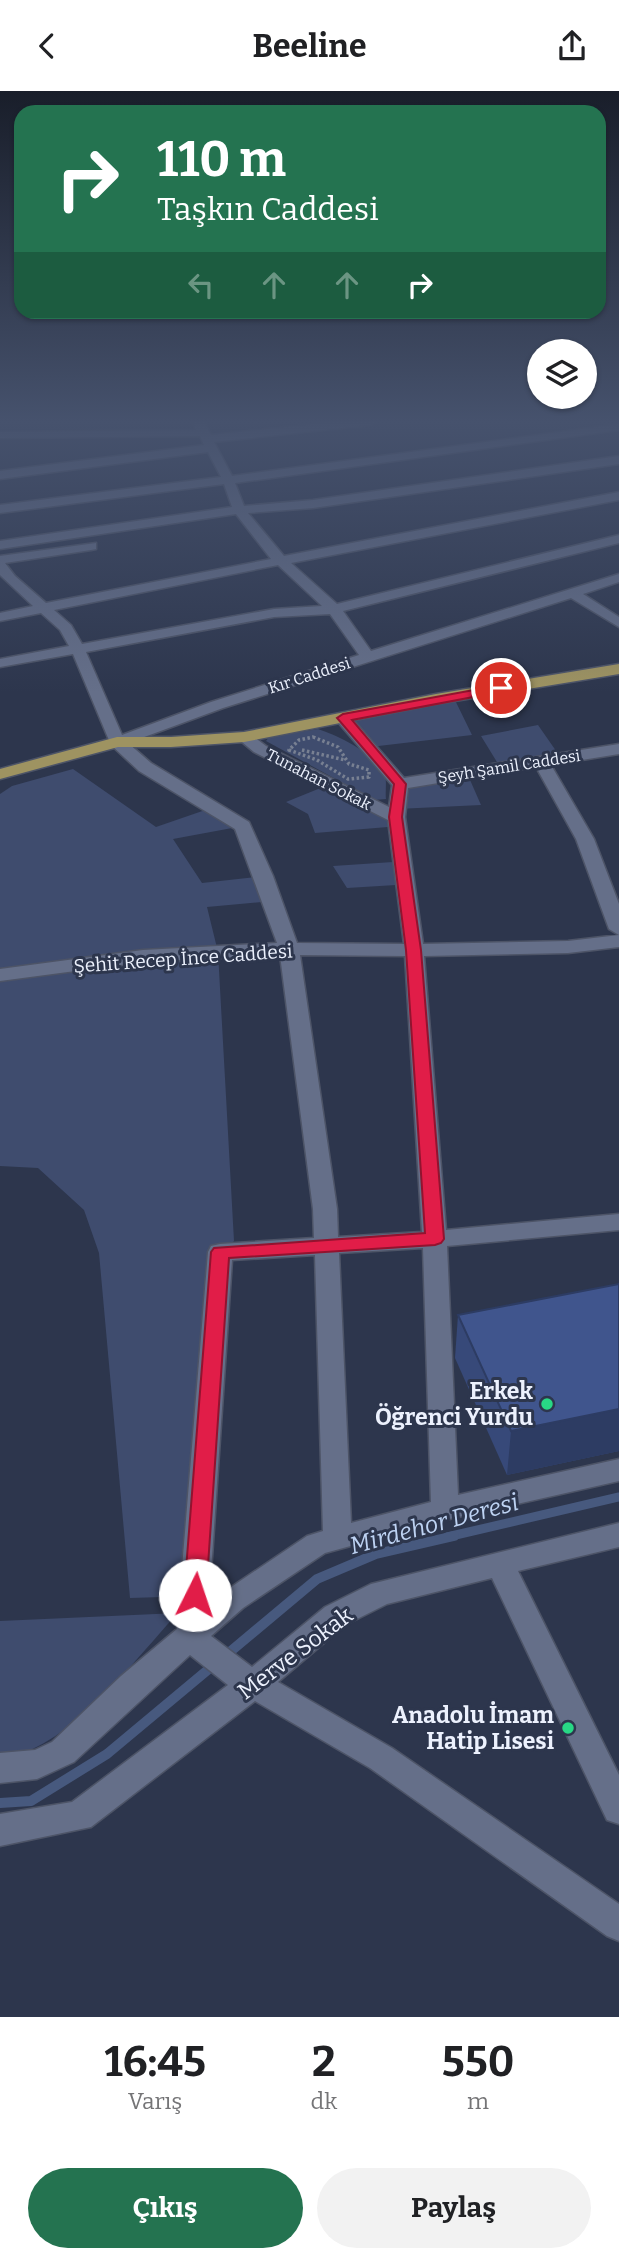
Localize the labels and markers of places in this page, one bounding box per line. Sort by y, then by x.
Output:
pin [471,658,531,718]
place label: Erkek Öğrenci Yurdu [375,1377,533,1431]
marker: Erkek Öğrenci Yurdu [539,1396,555,1412]
place label: Anadolu İmam Hatip Lisesi [392,1701,554,1755]
marker: Anadolu İmam Hatip Lisesi [560,1720,576,1736]

